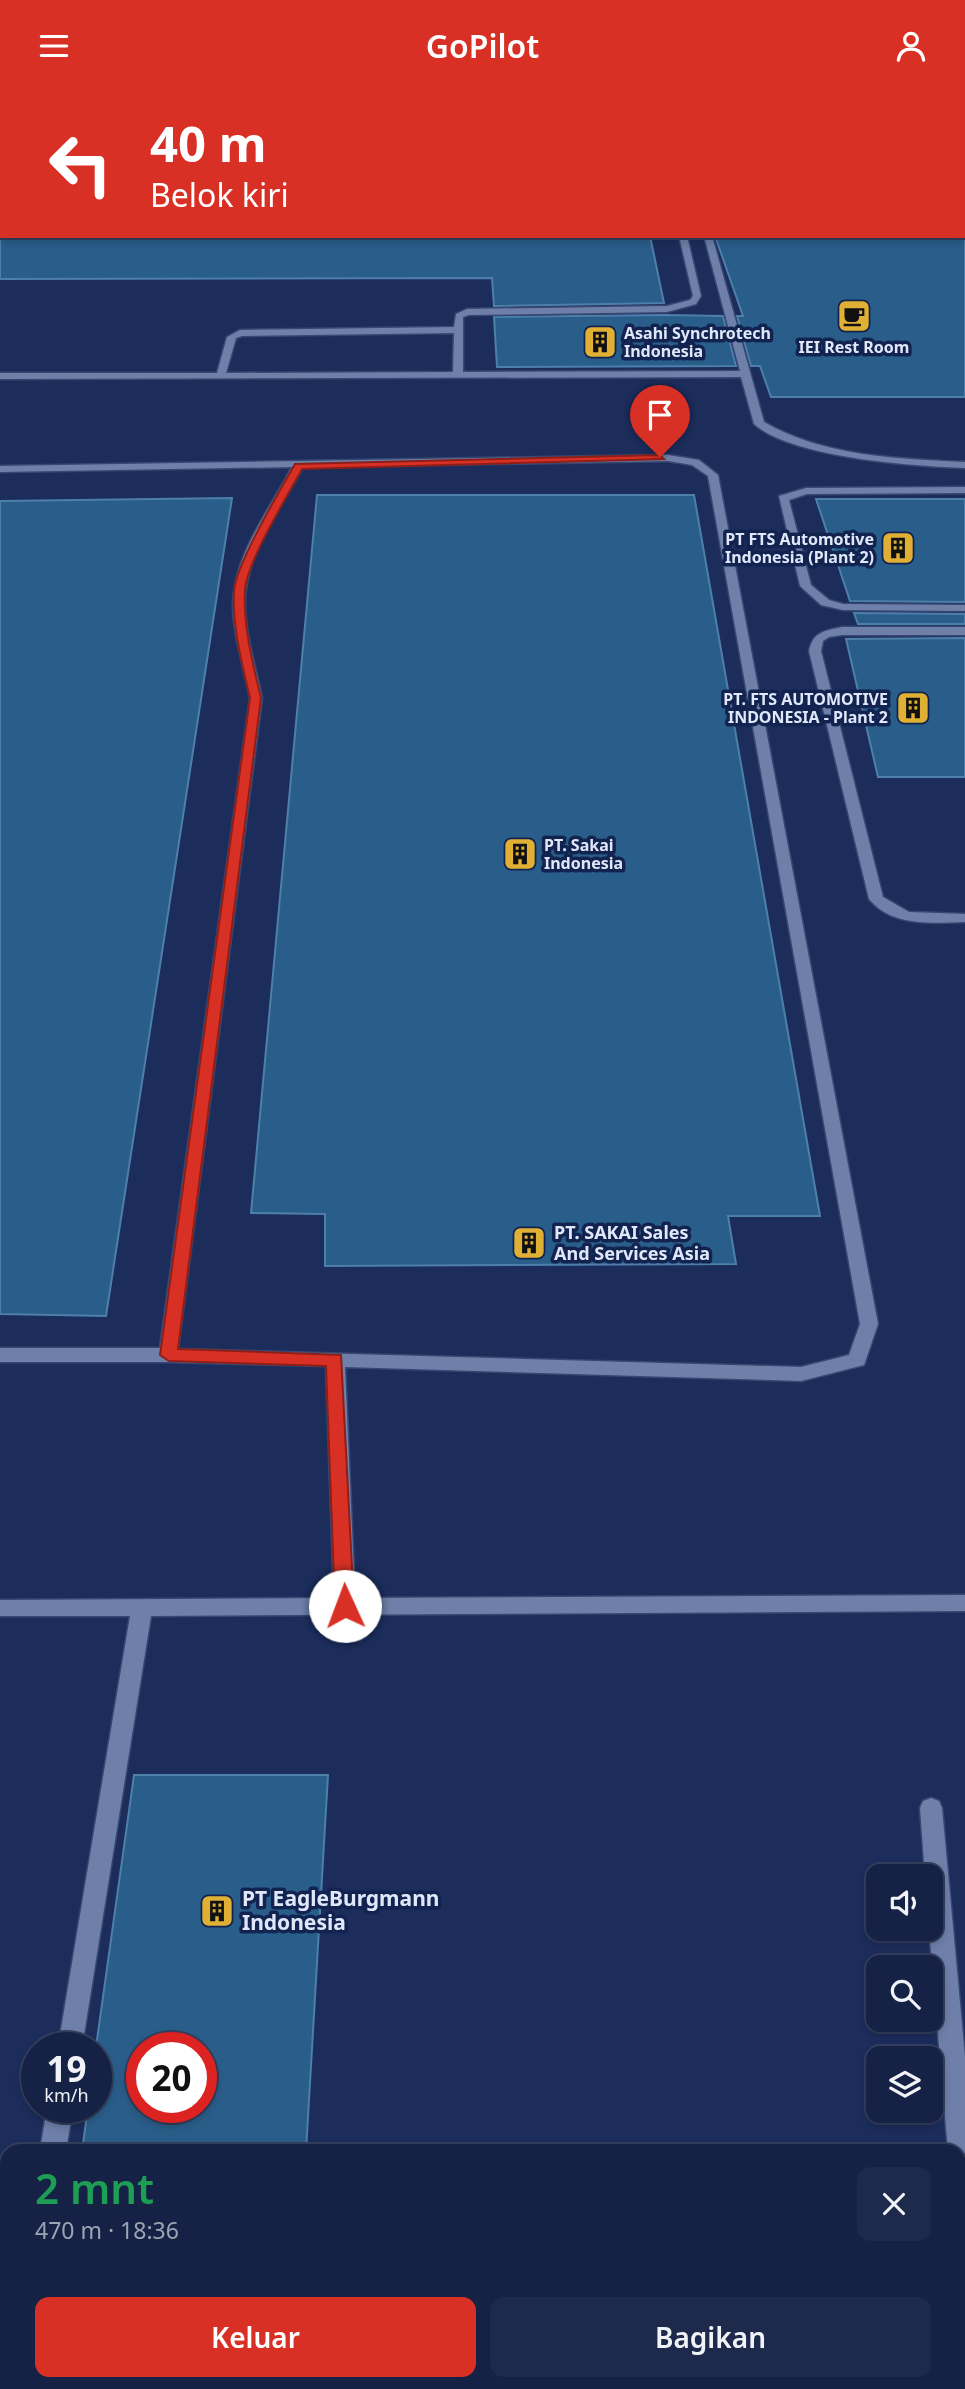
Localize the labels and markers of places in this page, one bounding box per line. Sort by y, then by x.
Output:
cafe icon: IEI Rest Room [835,297,873,335]
place label: Asahi Synchrotech Indonesia [624,322,771,362]
building icon: Asahi Synchrotech Indonesia [581,323,619,361]
place label: IEI Rest Room [799,336,909,358]
pin [630,385,690,457]
place label: PT FTS Automotive Indonesia (Plant 2) [725,528,874,568]
building icon: PT FTS Automotive Indonesia (Plant 2) [879,529,917,567]
place label: PT. FTS AUTOMOTIVE INDONESIA - Plant 2 [723,688,888,728]
building icon: PT. FTS AUTOMOTIVE INDONESIA - Plant 2 [894,689,932,727]
place label: PT. Sakai Indonesia [544,834,623,874]
building icon: PT. Sakai Indonesia [501,835,539,873]
place label: PT. SAKAI Sales And Services Asia [554,1220,710,1265]
building icon: PT. SAKAI Sales And Services Asia [510,1224,548,1262]
place label: PT EagleBurgmann Indonesia [242,1884,439,1936]
building icon: PT EagleBurgmann Indonesia [198,1892,236,1930]

